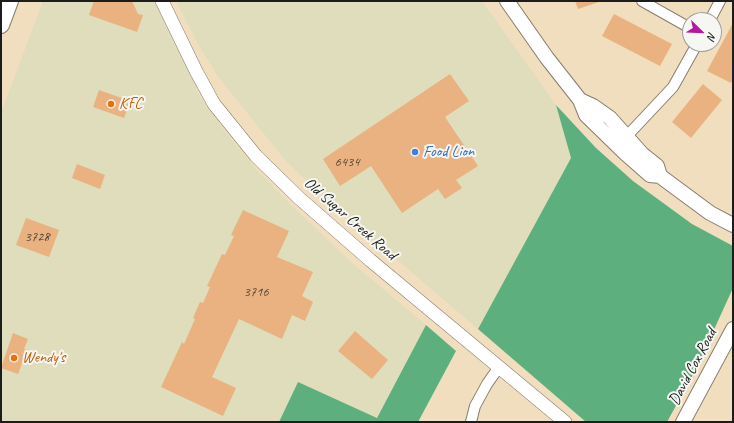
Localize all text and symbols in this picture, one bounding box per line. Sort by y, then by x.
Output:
north arrow [682,12,722,52]
text: N [704,30,720,42]
place label: KFC [119,94,142,114]
marker: KFC [106,99,116,109]
place label: Food Lion [423,142,474,162]
marker: Food Lion [410,147,420,157]
house number: 6434 [334,154,360,170]
street label: Old Sugar Creek Road [300,174,400,264]
house number: 3728 [24,229,50,245]
house number: 3716 [243,284,269,300]
street label: David Cox Road [665,326,721,408]
place label: Wendy's [22,348,65,368]
marker: Wendy's [9,353,19,363]

